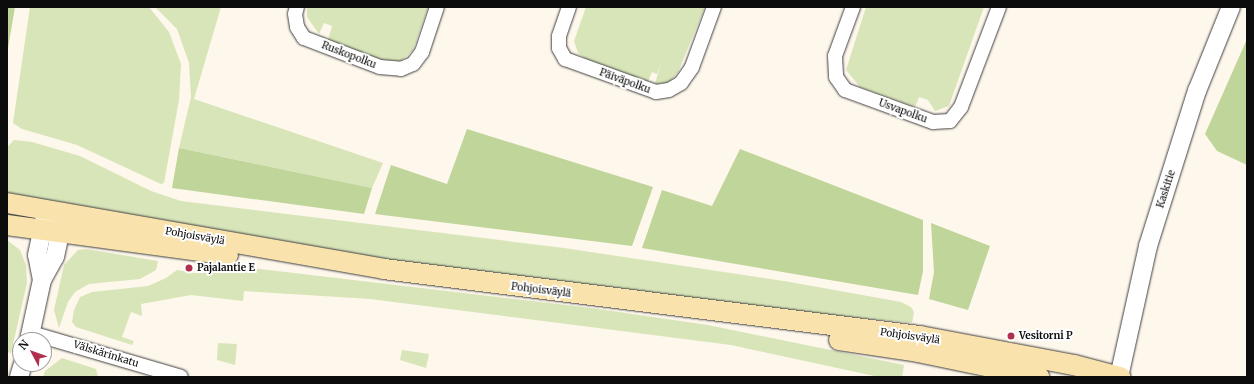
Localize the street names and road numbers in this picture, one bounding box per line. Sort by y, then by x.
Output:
street label: Ruskopolku [320,39,378,71]
street label: Päiväpolku [598,66,652,96]
street label: Usvapolku [877,97,929,125]
street label: Kaskitie [1154,168,1178,210]
street label: Pohjoisväylä [164,225,226,247]
street label: Pohjoisväylä [510,280,572,300]
street label: Pohjoisväylä [879,326,941,346]
street label: Välskärinkatu [72,338,140,370]

